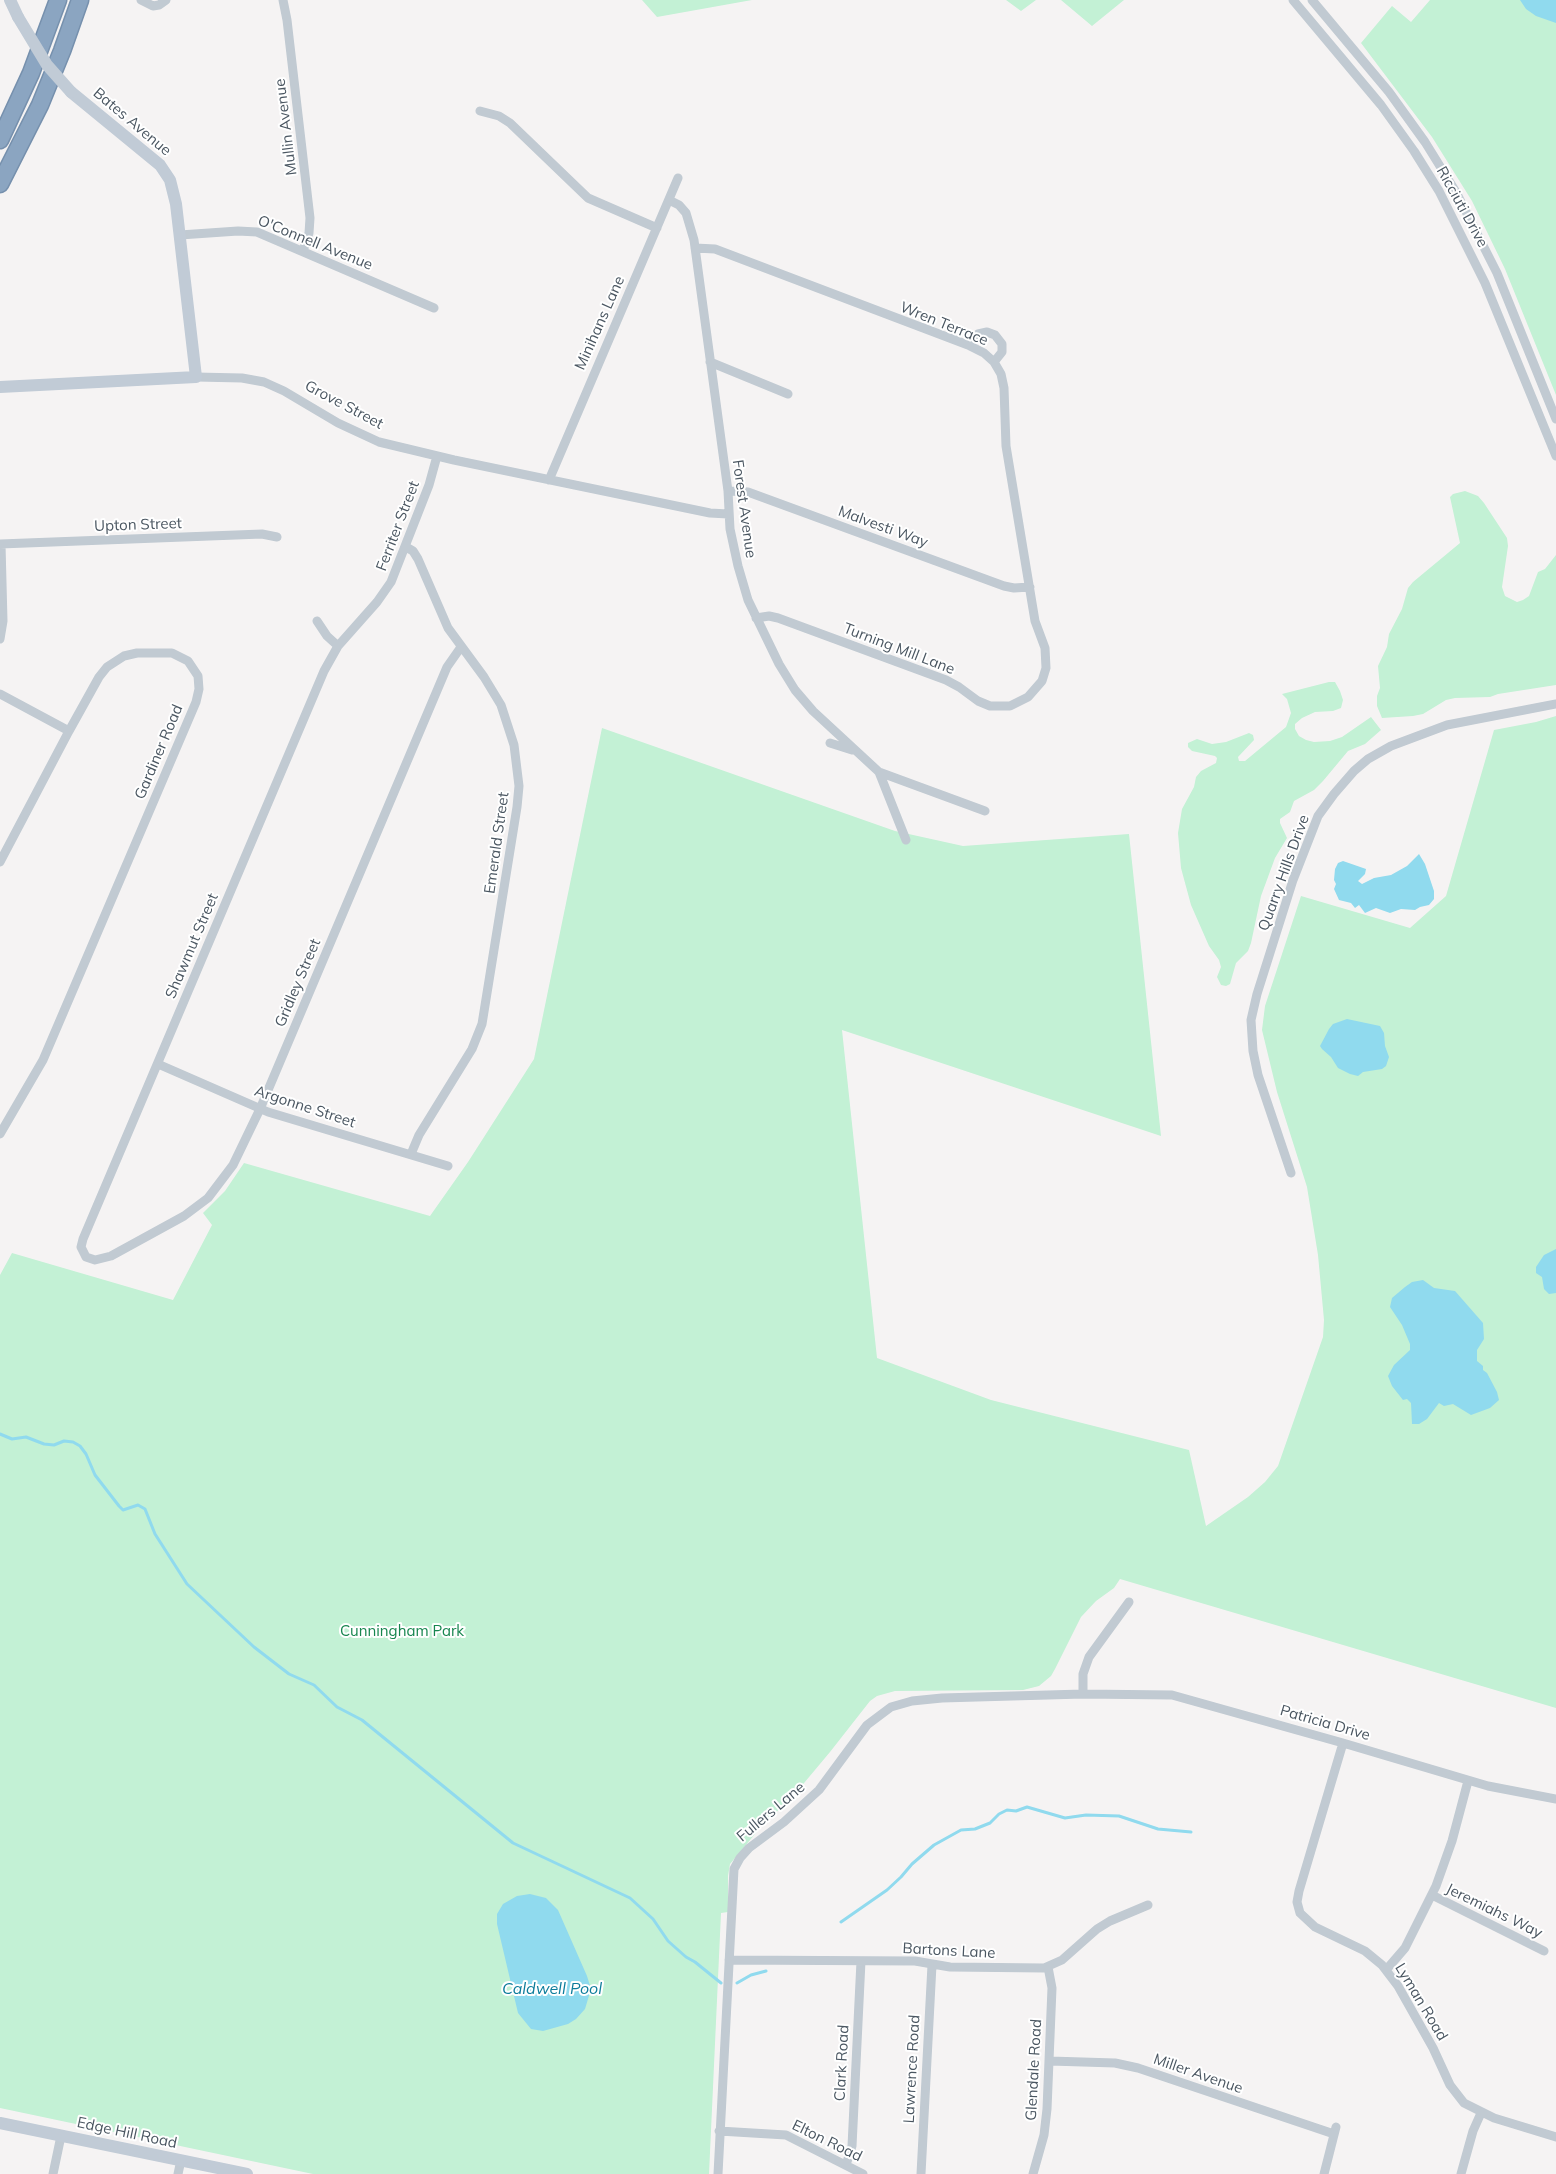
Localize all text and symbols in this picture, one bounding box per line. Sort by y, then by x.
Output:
street label: Mullin Avenue [271,78,301,176]
street label: Bates Avenue [89,84,175,160]
street label: Ricciuti Drive [1432,163,1492,251]
street label: O'Connell Avenue [255,212,375,274]
street label: Minihans Lane [571,273,629,373]
street label: Wren Terrace [897,298,991,350]
street label: Grove Street [302,377,386,433]
street label: Forest Avenue [728,459,760,559]
street label: Ferriter Street [373,478,423,574]
street label: Malvesti Way [836,502,930,552]
street label: Upton Street [94,514,182,536]
street label: Turning Mill Lane [841,619,957,679]
street label: Gardiner Road [131,702,187,802]
street label: Emerald Street [481,791,513,895]
street label: Quarry Hills Drive [1255,812,1313,934]
street label: Shawmut Street [162,891,222,1001]
street label: Gridley Street [271,936,325,1030]
street label: Argonne Street [252,1082,358,1132]
park label: Cunningham Park [340,1622,464,1640]
street label: Patricia Drive [1278,1702,1372,1744]
street label: Fullers Lane [733,1778,809,1846]
street label: Jeremiahs Way [1443,1880,1545,1942]
street label: Bartons Lane [902,1940,996,1962]
street label: Lyman Road [1391,1960,1451,2044]
water label: Caldwell Pool [502,1979,602,1999]
street label: Lawrence Road [900,2014,924,2124]
street label: Glendale Road [1022,2019,1046,2121]
street label: Clark Road [831,2024,853,2102]
street label: Miller Avenue [1151,2050,1245,2098]
street label: Edge Hill Road [75,2114,179,2152]
street label: Elton Road [789,2116,865,2166]

